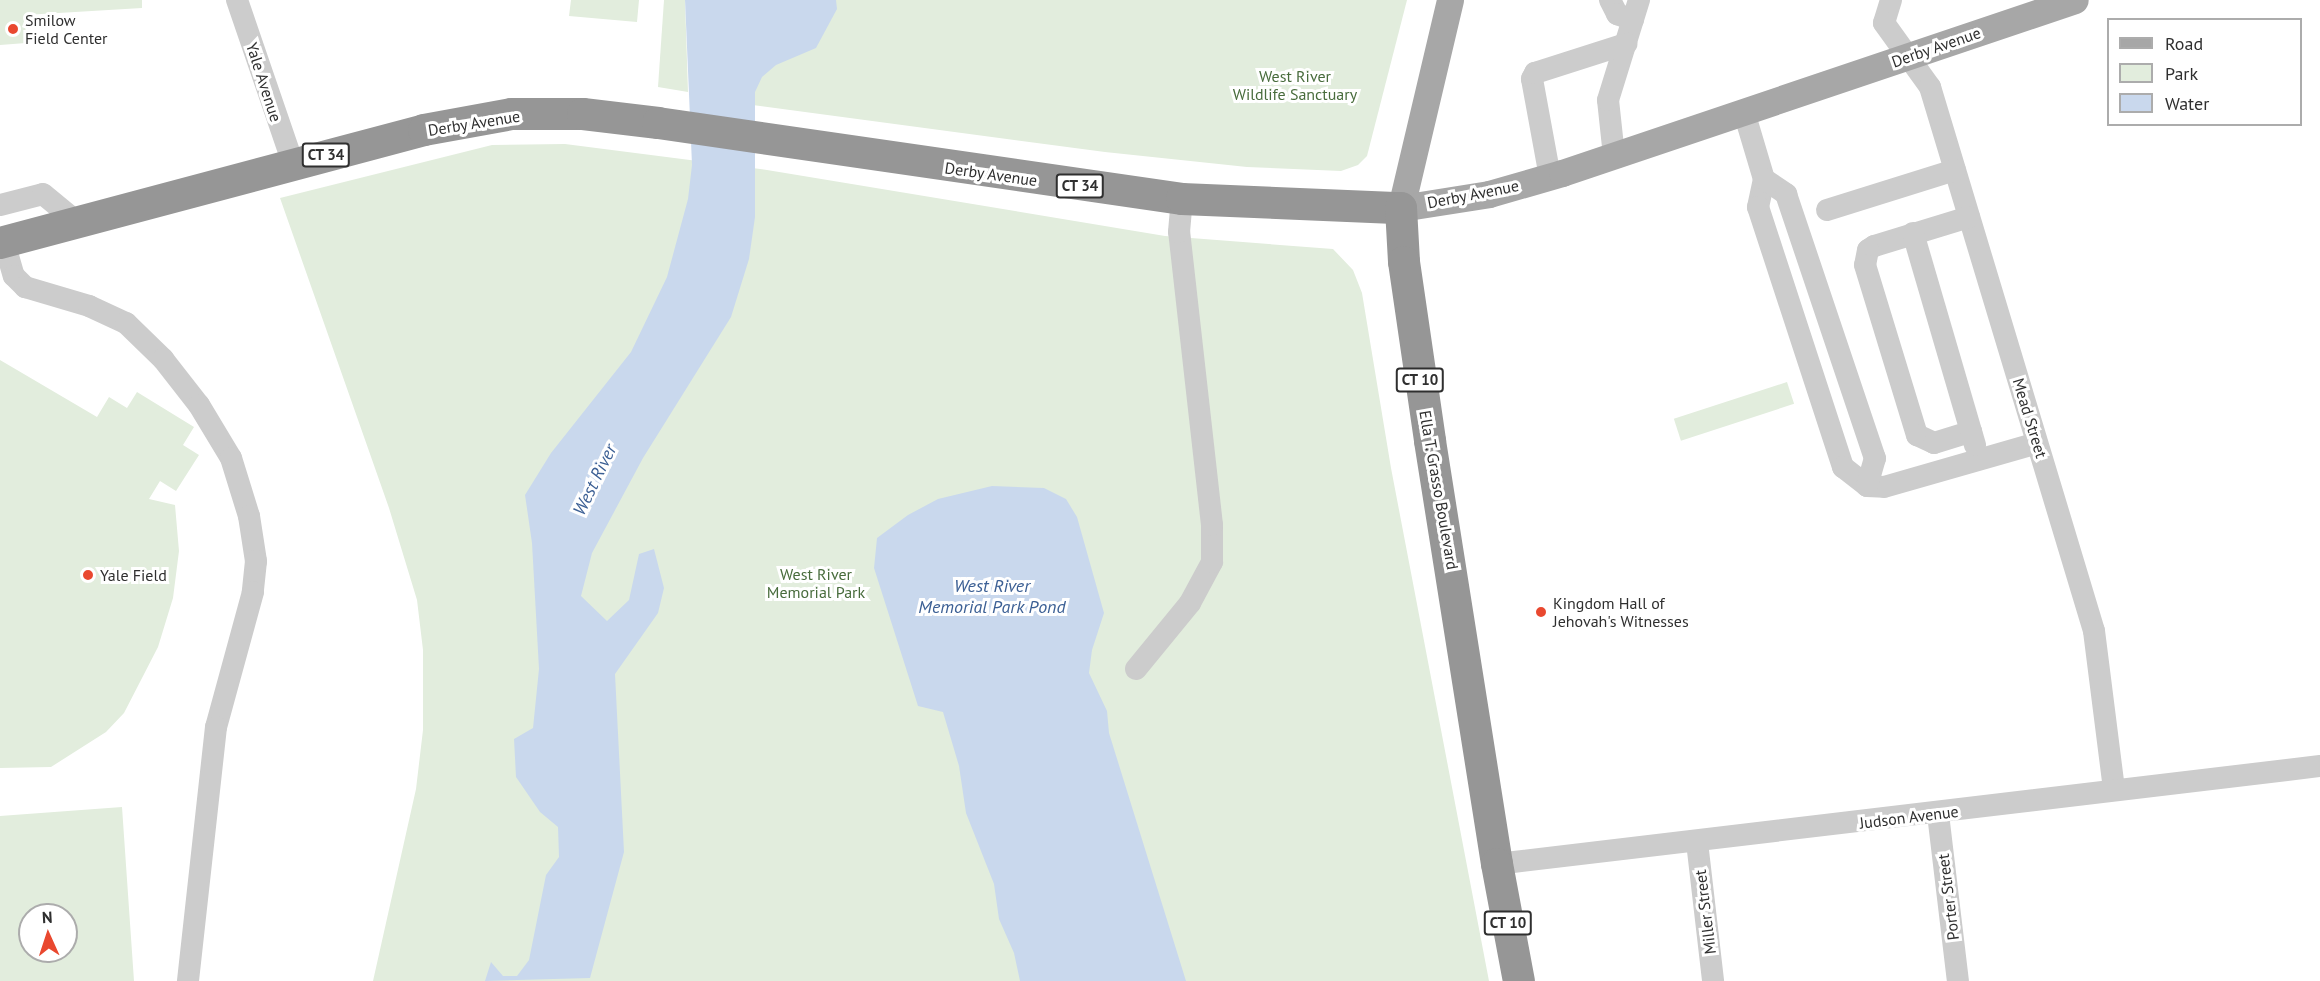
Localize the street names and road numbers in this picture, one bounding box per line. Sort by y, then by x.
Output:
street label: Derby Avenue [1888,23,1984,71]
street label: Yale Avenue [242,40,286,124]
street label: Derby Avenue [426,106,522,140]
road number: CT 34 [300,143,352,167]
street label: Derby Avenue [943,158,1039,190]
road number: CT 34 [1054,174,1106,198]
street label: Derby Avenue [1425,176,1521,212]
road number: CT 10 [1394,368,1446,392]
street label: Mead Street [2009,376,2051,460]
street label: Ella T. Grasso Boulevard [1415,408,1463,572]
street label: Judson Avenue [1858,801,1960,833]
street label: Porter Street [1933,853,1963,941]
street label: Miller Street [1690,869,1720,955]
road number: CT 10 [1482,911,1534,935]

